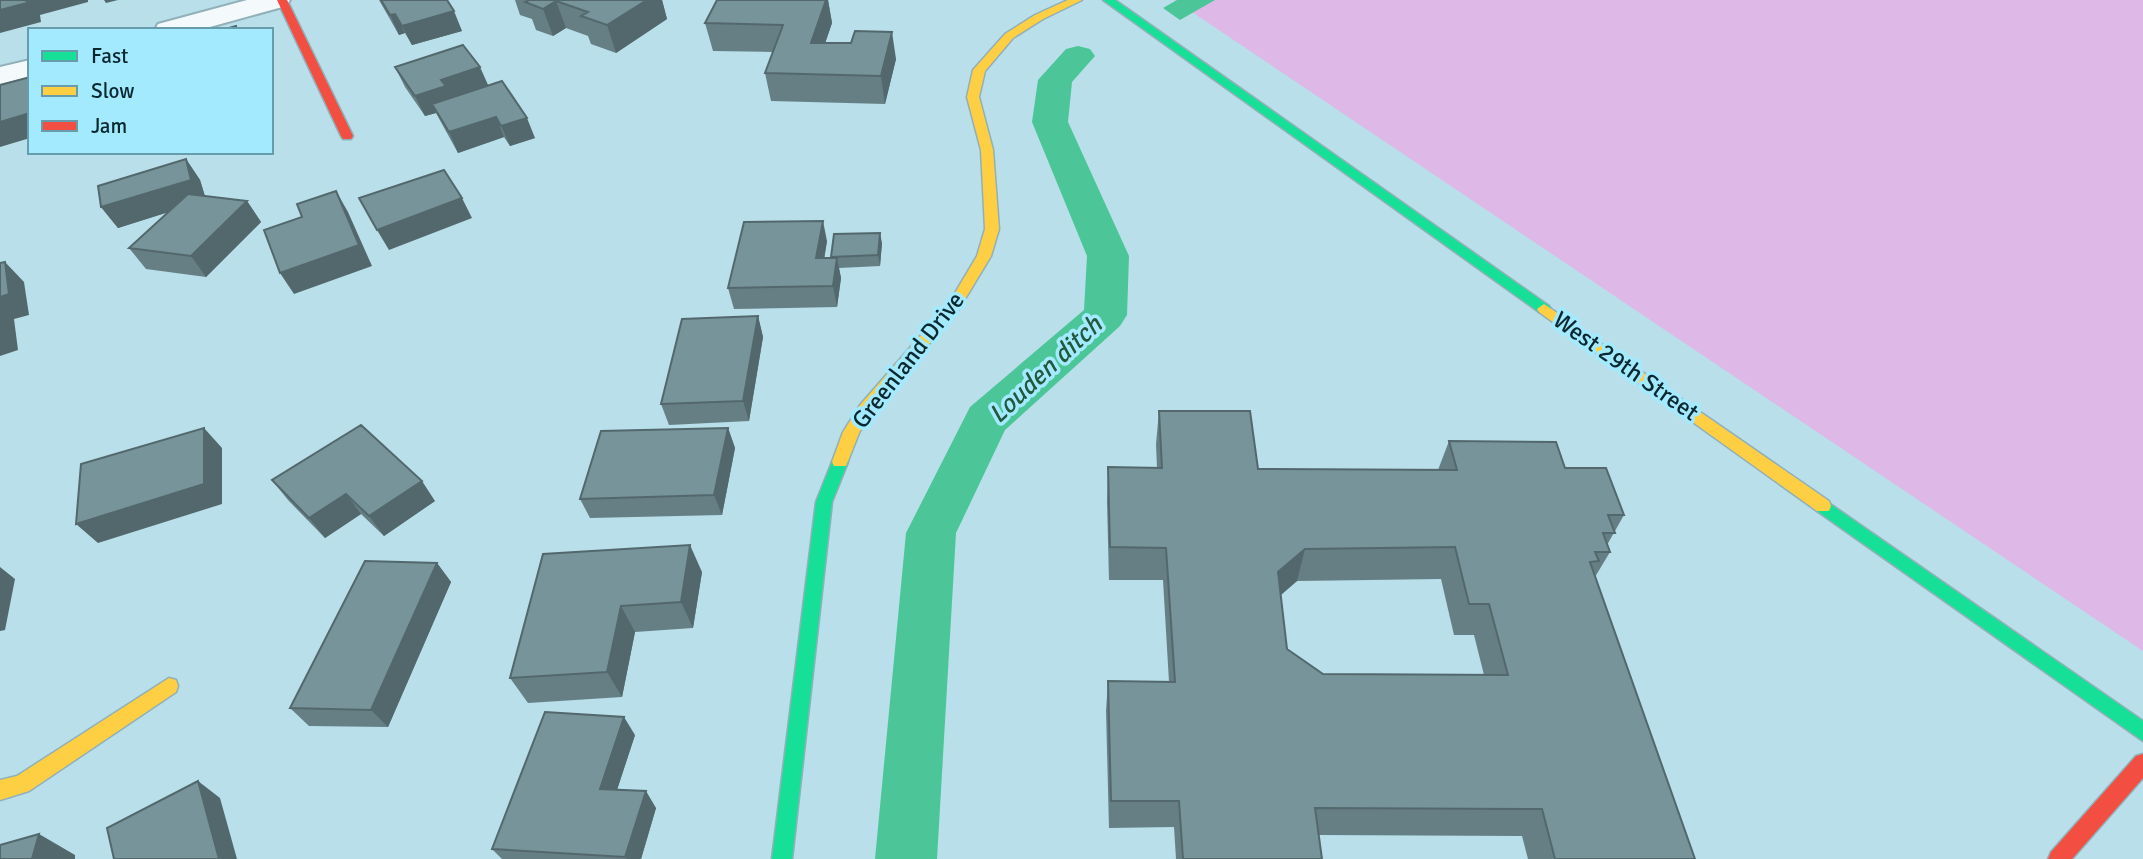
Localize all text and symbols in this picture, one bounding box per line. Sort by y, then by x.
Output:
legend [28,28,273,154]
text: Fast [91,43,128,69]
text: Slow [91,78,135,104]
text: Jam [91,113,127,139]
street label: Greenland Drive [845,286,971,434]
street label: West 29th Street [1547,305,1705,427]
water label: Louden ditch [982,309,1110,430]

